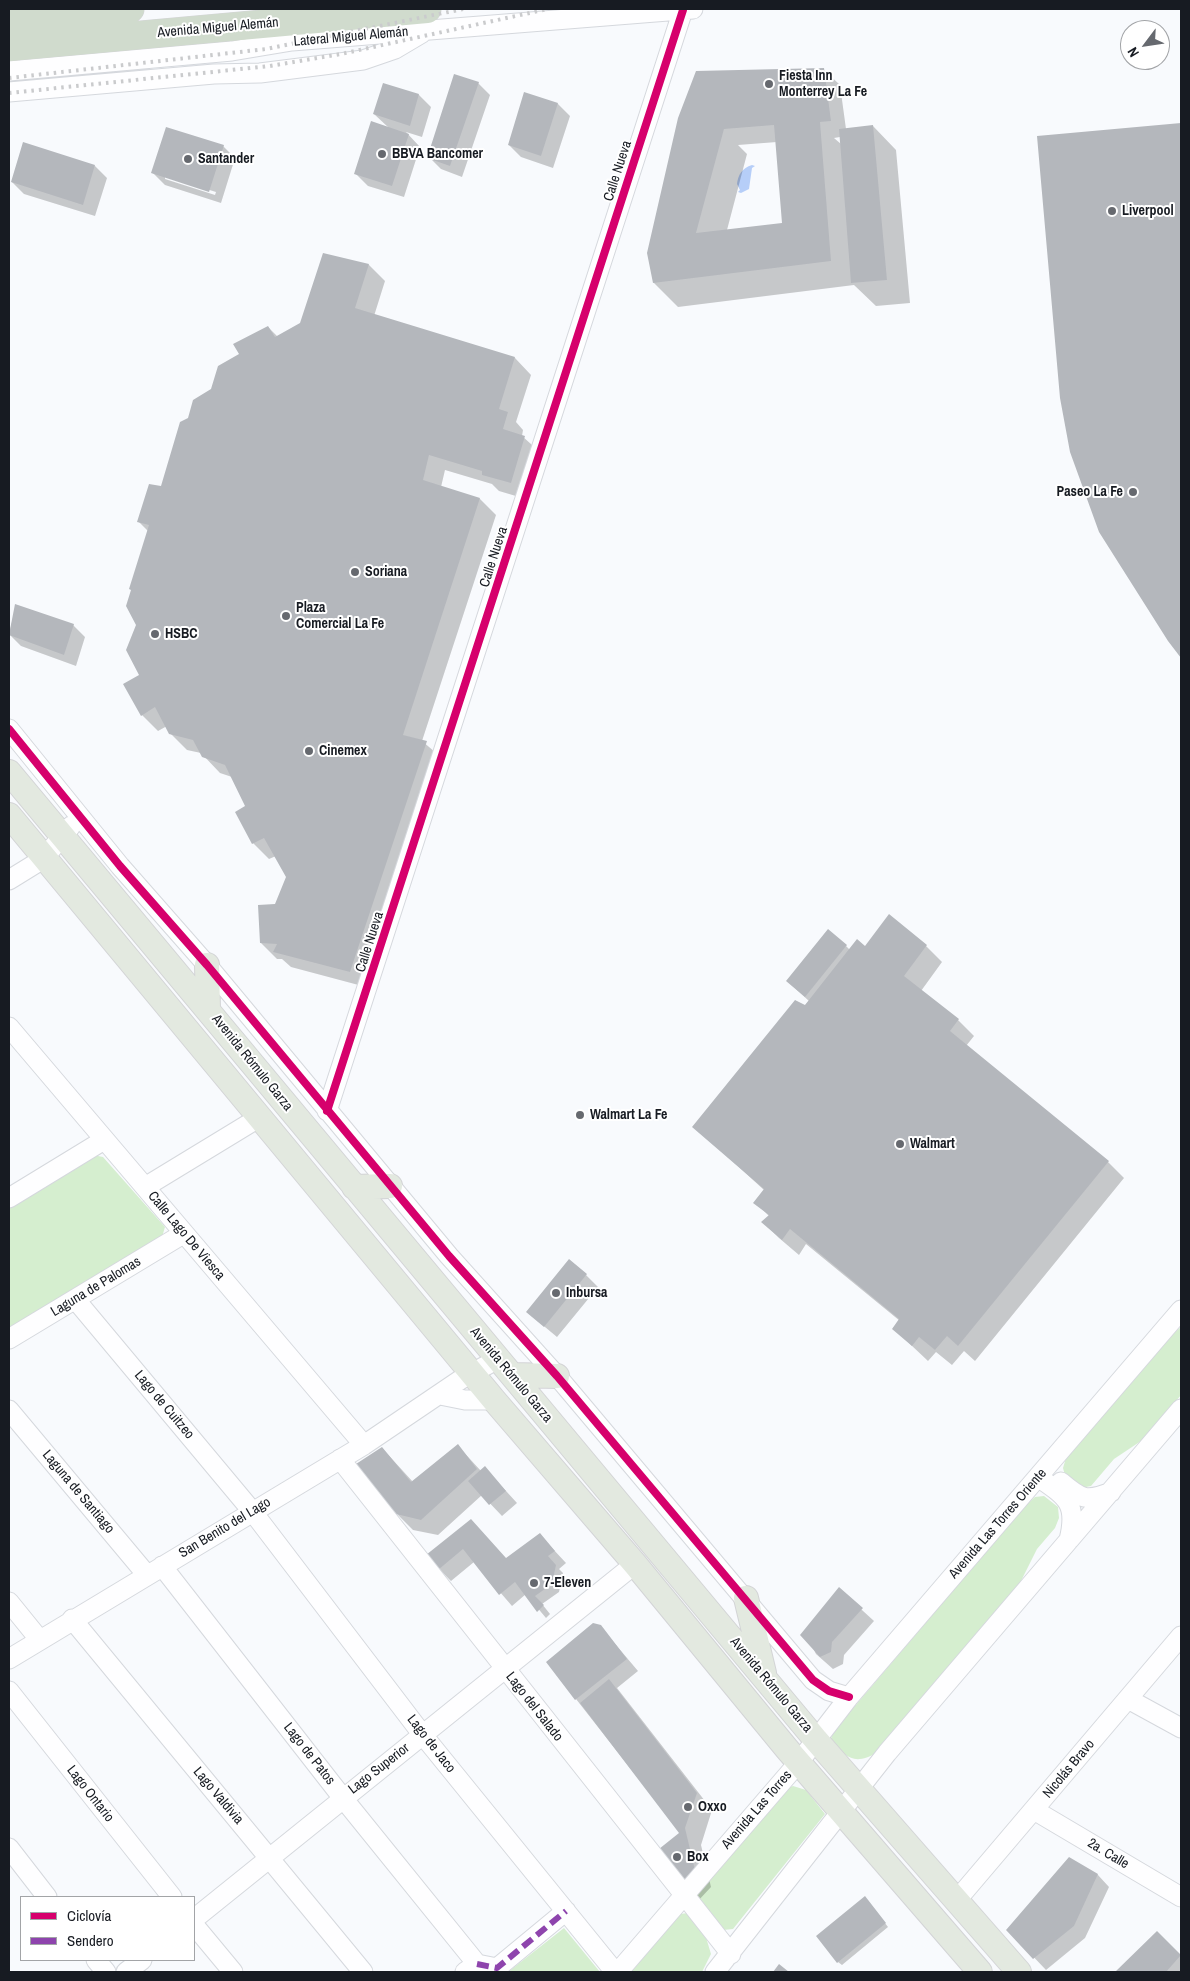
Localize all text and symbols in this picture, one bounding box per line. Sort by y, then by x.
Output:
street label: Avenida Miguel Alemán [157,14,279,42]
north arrow [1120,20,1170,70]
street label: Lateral Miguel Alemán [293,24,409,50]
text: N [1123,44,1143,60]
place label: Fiesta Inn Monterrey La Fe [779,68,867,100]
marker: Fiesta Inn Monterrey La Fe [763,78,775,90]
street label: Calle Nueva [600,139,636,203]
place label: BBVA Bancomer [392,146,483,162]
marker: BBVA Bancomer [376,148,388,160]
place label: Santander [198,151,254,167]
marker: Santander [182,153,194,165]
place label: Liverpool [1122,203,1174,219]
marker: Liverpool [1106,205,1118,217]
place label: Paseo La Fe [1057,484,1123,500]
marker: Paseo La Fe [1127,486,1139,498]
street label: Calle Nueva [476,525,512,589]
place label: Soriana [365,564,407,580]
marker: Soriana [349,566,361,578]
place label: Plaza Comercial La Fe [296,600,384,632]
marker: Plaza Comercial La Fe [280,610,292,622]
place label: HSBC [165,626,198,642]
marker: HSBC [149,628,161,640]
place label: Cinemex [319,743,367,759]
marker: Cinemex [303,745,315,757]
street label: Calle Nueva [352,910,388,974]
street label: Avenida Rómulo Garza [208,1011,296,1115]
place label: Walmart La Fe [590,1107,667,1123]
marker: Walmart La Fe [574,1109,586,1121]
place label: Walmart [910,1136,955,1152]
marker: Walmart [894,1138,906,1150]
street label: Calle Lago De Viesca [144,1188,228,1284]
street label: Laguna de Palomas [48,1254,144,1320]
place label: Inbursa [566,1285,607,1301]
marker: Inbursa [550,1287,562,1299]
street label: Avenida Rómulo Garza [466,1324,556,1426]
street label: Lago de Cuitzeo [130,1367,198,1443]
street label: Laguna de Santiago [38,1447,118,1537]
street label: Avenida Las Torres Oriente [946,1466,1050,1582]
street label: San Benito del Lago [176,1494,274,1562]
place label: 7-Eleven [544,1575,591,1591]
marker: 7-Eleven [528,1577,540,1589]
street label: Avenida Rómulo Garza [726,1634,816,1736]
street label: Lago del Salado [502,1669,566,1745]
street label: Lago de Jaco [403,1712,459,1776]
street label: Lago de Patos [280,1720,338,1788]
street label: Nicolás Bravo [1040,1736,1098,1802]
street label: Lago Superior [345,1740,413,1798]
street label: Lago Ontario [63,1762,117,1826]
street label: Lago Valdivia [189,1764,247,1828]
street label: Avenida Las Torres [718,1767,796,1853]
place label: Oxxo [698,1799,727,1815]
marker: Oxxo [682,1801,694,1813]
street label: 2a. Calle [1084,1835,1132,1873]
place label: Box [687,1849,709,1865]
marker: Box [671,1851,683,1863]
legend [20,1896,195,1961]
text: Ciclovía [67,1905,111,1926]
text: Sendero [67,1930,114,1951]

